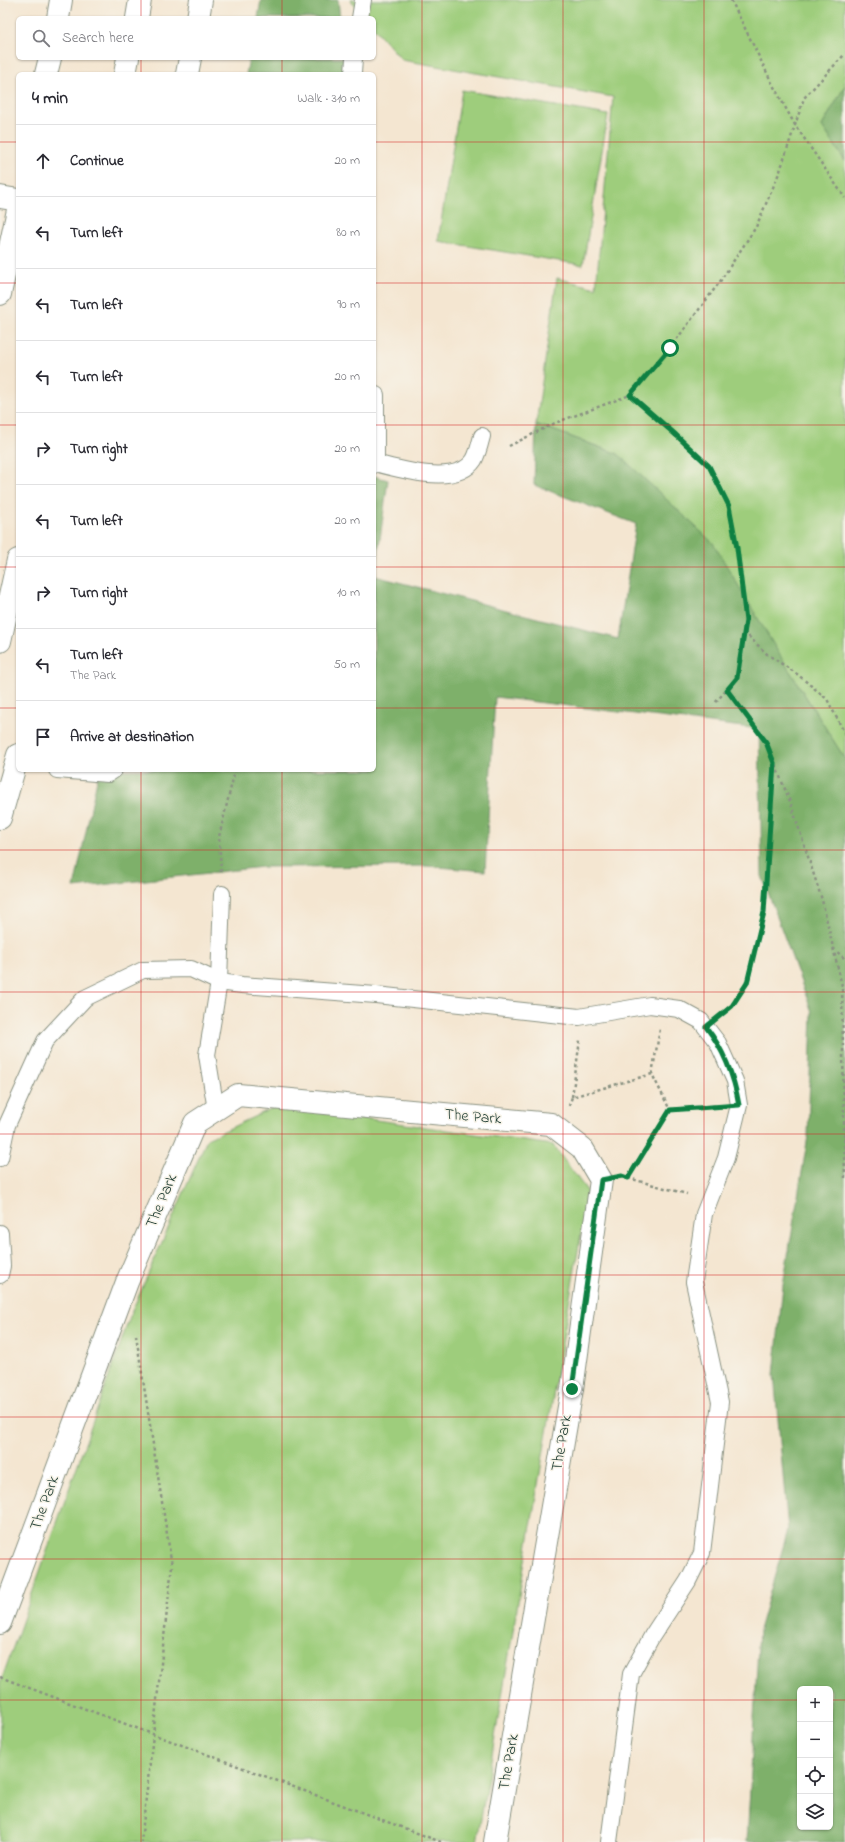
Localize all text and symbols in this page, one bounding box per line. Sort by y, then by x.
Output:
search box [16,16,376,60]
icon: search [30,27,52,49]
text: Search here [62,27,134,49]
text: 4 min [32,86,68,111]
text: Walk · 310 m [297,89,360,108]
icon: ahead [32,150,54,172]
text: Continue [70,150,124,172]
text: 20 m [335,151,360,170]
icon: left [32,222,54,244]
text: Turn left [70,222,123,244]
text: 80 m [336,223,360,242]
icon: left [32,294,54,316]
text: Turn left [70,294,123,316]
text: 90 m [337,295,360,314]
route start [661,339,679,357]
icon: left [32,366,54,388]
text: Turn left [70,366,123,388]
text: 20 m [335,367,360,386]
icon: right [32,438,54,460]
text: Turn right [70,438,128,460]
text: 20 m [335,439,360,458]
icon: left [32,510,54,532]
text: Turn left [70,510,123,532]
text: 20 m [335,511,360,530]
icon: right [32,582,54,604]
text: Turn right [70,582,128,604]
text: 10 m [337,583,360,602]
text: Turn left [70,644,123,666]
icon: left [32,654,54,676]
text: 50 m [334,655,360,674]
text: The Park [70,666,116,685]
icon: arrive [32,726,54,748]
text: Arrive at destination [70,726,194,748]
street label: The Park [444,1103,503,1132]
street label: The Park [140,1169,185,1232]
route end [563,1380,581,1398]
street label: The Park [545,1412,579,1473]
street label: The Park [24,1471,66,1534]
map controls [797,1686,833,1830]
button: + [797,1686,833,1722]
button: − [797,1722,833,1758]
street label: The Park [492,1731,526,1792]
button: locate [797,1758,833,1794]
button: layers [797,1794,833,1830]

